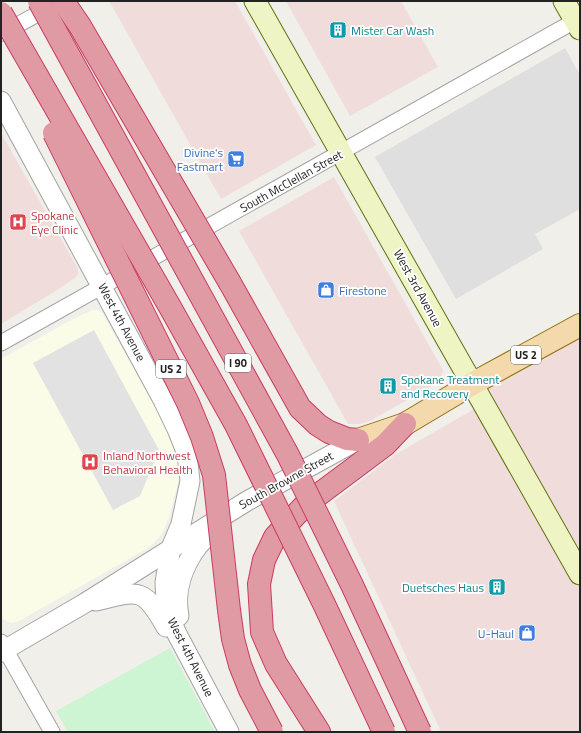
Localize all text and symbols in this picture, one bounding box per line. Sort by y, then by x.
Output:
building icon: Mister Car Wash [328,20,348,40]
place label: Mister Car Wash [351,21,434,40]
place label: Divine's Fastmart [177,143,224,176]
street label: South McClellan Street [236,145,346,217]
supermarket icon: Divine's Fastmart [226,149,246,169]
place label: Spokane Eye Clinic [31,206,78,239]
hospital icon: Spokane Eye Clinic [8,212,28,232]
street label: West 3rd Avenue [389,246,447,330]
street label: West 4th Avenue [93,279,151,365]
shop icon: Firestone [316,280,336,300]
place label: Firestone [339,281,387,300]
road number: US 2 [511,346,541,364]
road number: I 90 [225,354,251,372]
road number: US 2 [156,360,186,378]
place label: Spokane Treatment and Recovery [401,370,500,403]
building icon: Spokane Treatment and Recovery [378,376,398,396]
place label: Inland Northwest Behavioral Health [103,446,193,479]
street label: South Browne Street [235,446,337,514]
hospital icon: Inland Northwest Behavioral Health [80,452,100,472]
building icon: Duetsches Haus [487,577,507,597]
place label: Duetsches Haus [402,578,484,597]
street label: West 4th Avenue [163,614,219,700]
shop icon: U-Haul [517,623,537,643]
place label: U-Haul [478,624,514,643]

